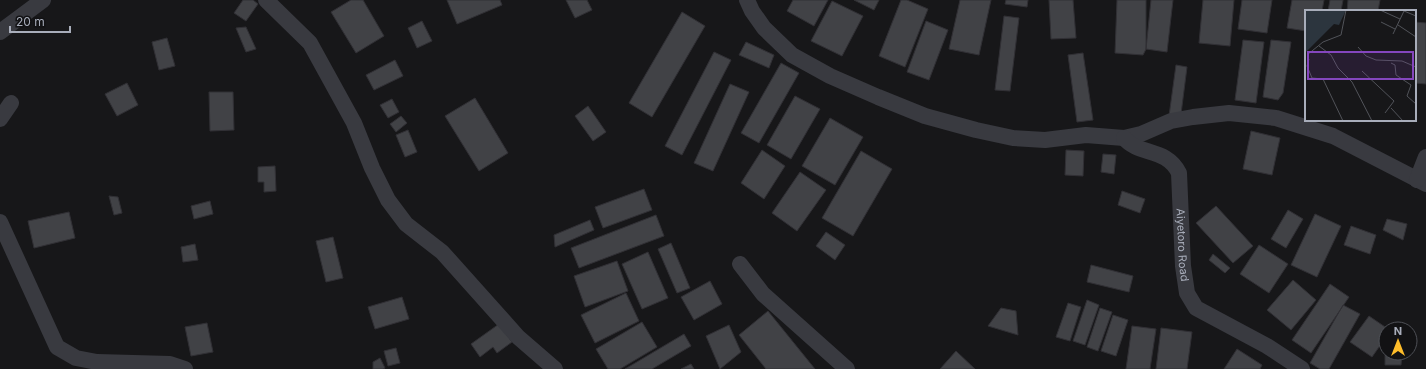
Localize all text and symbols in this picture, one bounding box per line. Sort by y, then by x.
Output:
scale bar [10,8,70,34]
inset map [1305,10,1416,121]
text: 20 m [16,14,45,29]
street label: Aiyetoro Road [1174,208,1192,282]
north arrow [1378,321,1418,361]
text: N [1394,324,1402,338]

